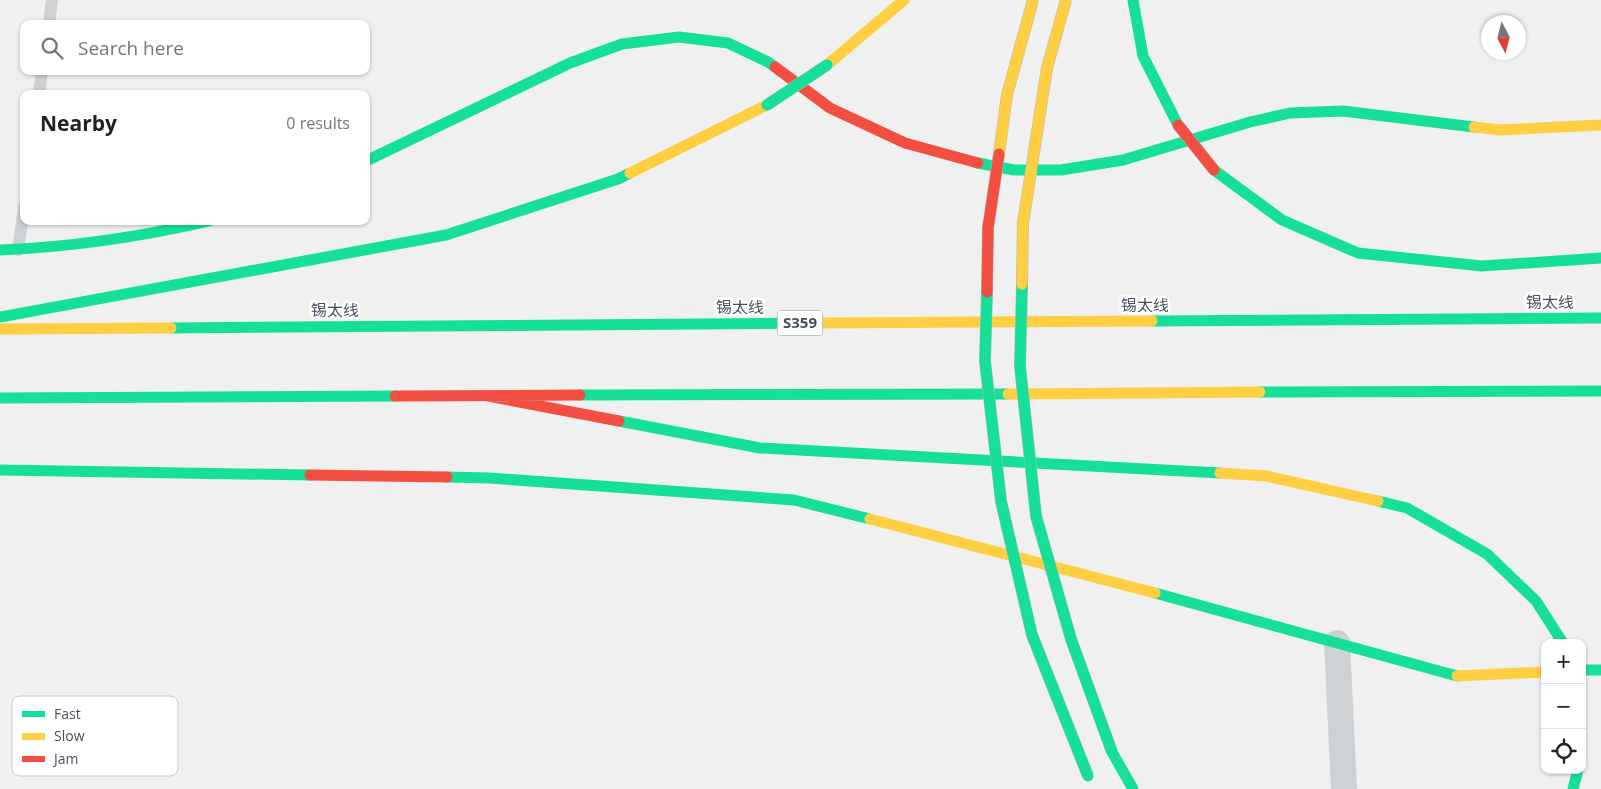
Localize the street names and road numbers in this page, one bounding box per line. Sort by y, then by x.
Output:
street label: 锡太线 [1526,291,1574,313]
street label: 锡太线 [1121,294,1169,316]
street label: 锡太线 [716,296,764,318]
street label: 锡太线 [311,299,359,321]
road number: S359 [778,310,822,336]

